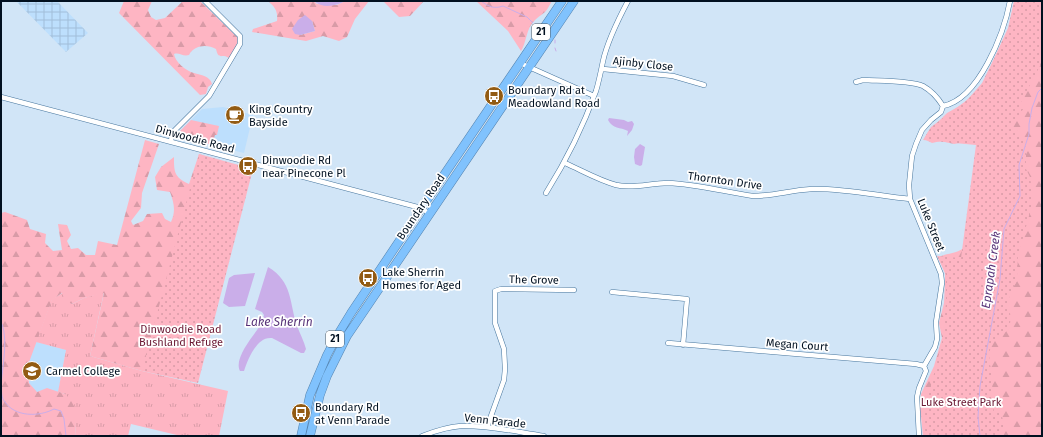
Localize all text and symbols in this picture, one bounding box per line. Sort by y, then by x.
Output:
road number: 21 [532,24,550,40]
street label: Ajinby Close [612,54,674,74]
place label: Boundary Rd at Meadowland Road [508,84,600,110]
bus stop icon: Boundary Rd at Meadowland Road [483,85,505,107]
place label: King Country Bayside [249,103,313,129]
cafe icon: King Country Bayside [224,104,246,126]
street label: Dinwoodie Road [154,122,236,156]
place label: Dinwoodie Rd near Pinecone Pl [262,154,346,180]
bus stop icon: Dinwoodie Rd near Pinecone Pl [237,155,259,177]
street label: Thornton Drive [687,169,763,193]
street label: Boundary Road [394,172,448,242]
street label: Luke Street [914,197,948,253]
water label: Eprapah Creek [979,230,1003,309]
place label: Lake Sherrin Homes for Aged [382,266,461,292]
bus stop icon: Lake Sherrin Homes for Aged [357,267,379,289]
street label: The Grove [509,273,559,287]
water label: Lake Sherrin [245,315,313,329]
park label: Dinwoodie Road Bushland Refuge [139,323,223,349]
road number: 21 [326,331,344,347]
street label: Megan Court [765,336,829,354]
school or university icon: Carmel College [21,360,43,382]
place label: Carmel College [46,365,120,378]
park label: Luke Street Park [921,396,1002,409]
place label: Boundary Rd at Venn Parade [315,401,390,427]
bus stop icon: Boundary Rd at Venn Parade [290,402,312,424]
street label: Venn Parade [464,411,526,431]

